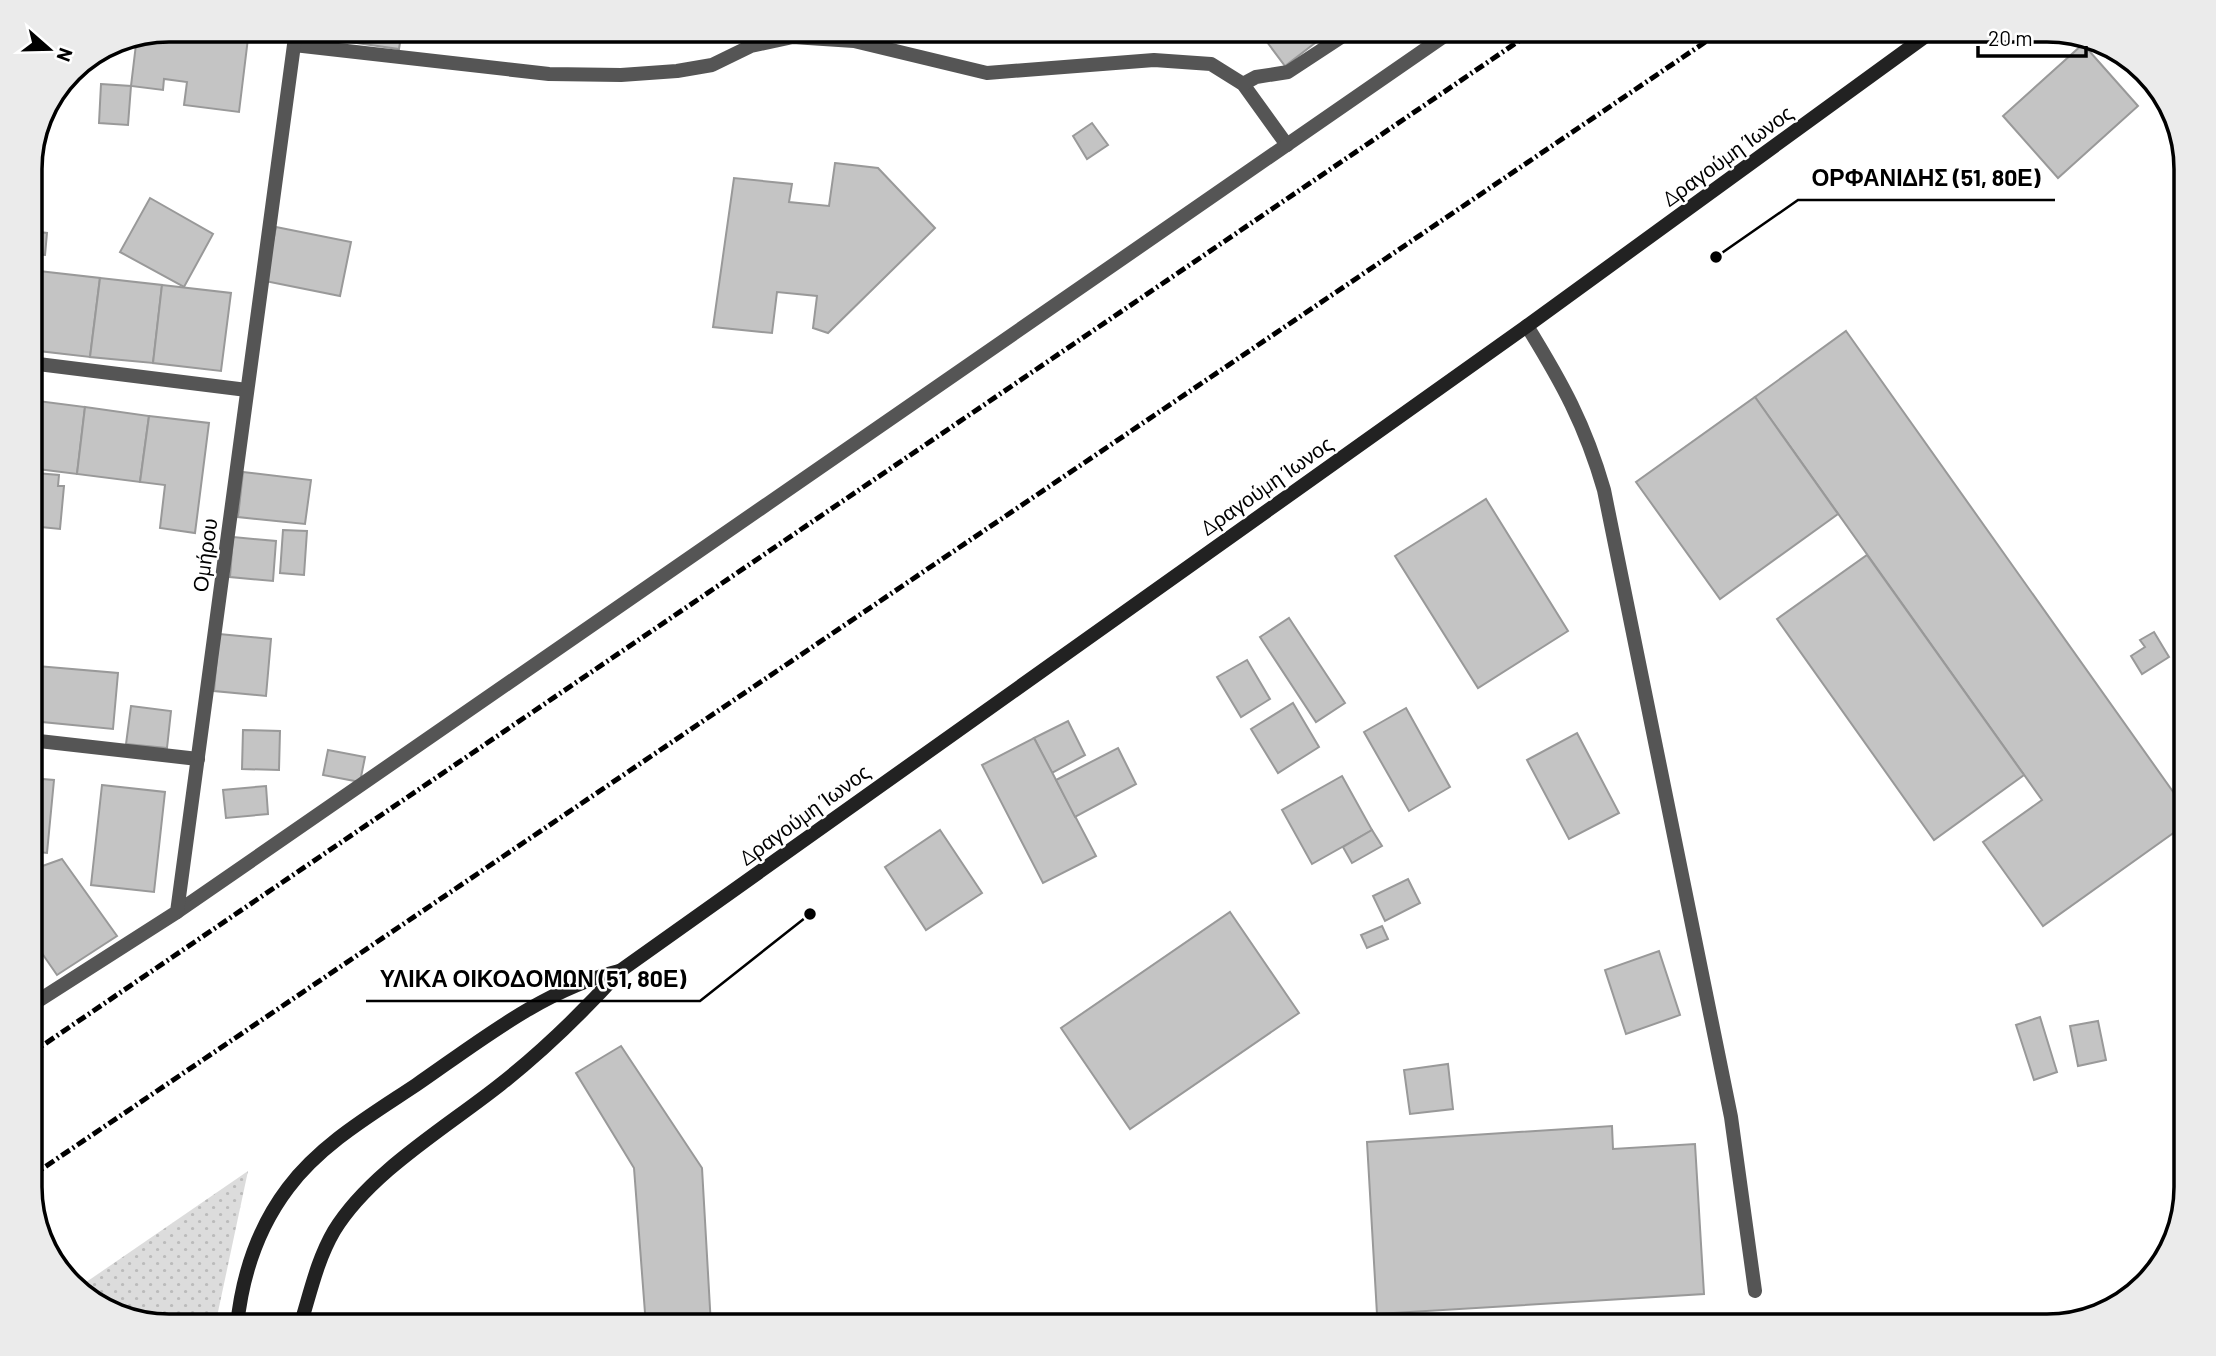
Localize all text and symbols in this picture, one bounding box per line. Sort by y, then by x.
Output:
north arrow [14,14,84,84]
scale bar [1978,14,2086,58]
text: 20 m [1988,25,2033,50]
text: N [52,45,78,65]
street label: Δραγούμη Ίωνος [1657,99,1797,211]
callout: ΟΡΦΑΝΙΔΗΣ (51, 80Ε) [1798,156,2055,200]
text: ΟΡΦΑΝΙΔΗΣ (51, 80Ε) [1811,163,2041,191]
street label: Δραγούμη Ίωνος [1195,430,1337,540]
street label: Ομήρου [186,516,222,594]
street label: Δραγούμη Ίωνος [734,758,874,870]
callout: ΥΛΙΚΑ ΟΙΚΟΔΟΜΩΝ (51, 80Ε) [366,957,700,1001]
text: ΥΛΙΚΑ ΟΙΚΟΔΟΜΩΝ (51, 80Ε) [380,964,686,992]

